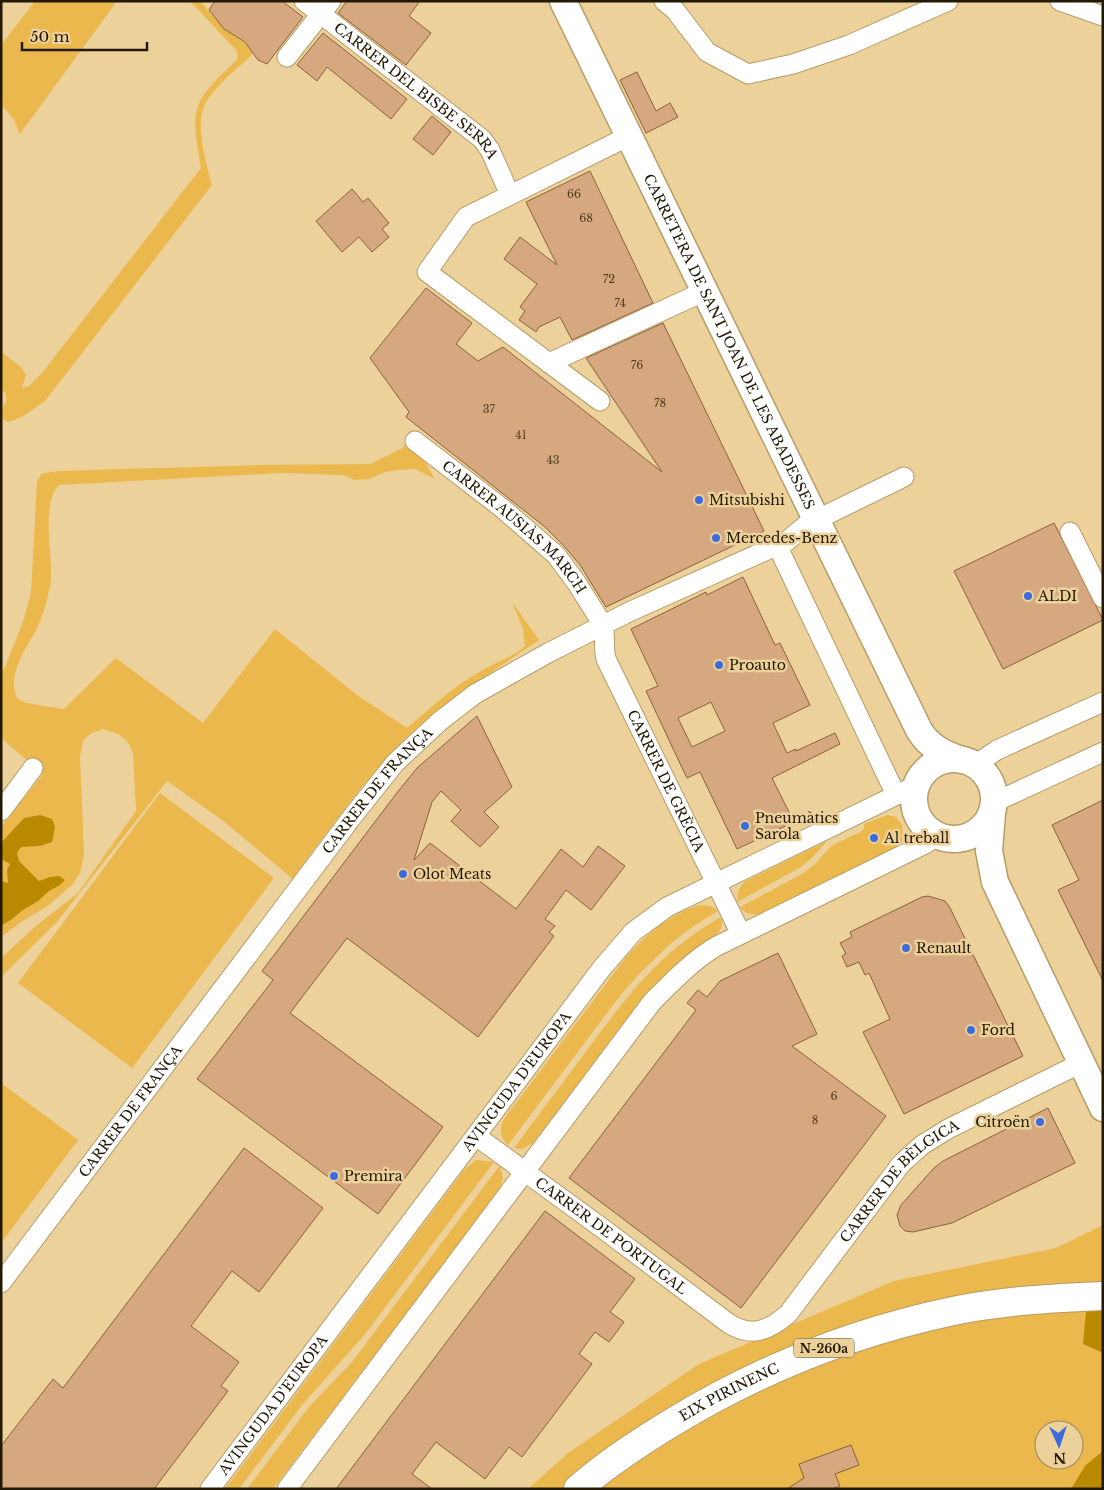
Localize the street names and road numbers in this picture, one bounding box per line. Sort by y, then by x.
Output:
street label: CARRER DEL BISBE SERRA [330,19,502,162]
street label: CARRETERA DE SANT JOAN DE LES ABADESSES [640,171,819,512]
street label: CARRER AUSIÀS MARCH [439,456,590,597]
street label: CARRER DE GRÈCIA [623,707,709,856]
street label: CARRER DE FRANÇA [318,723,436,858]
street label: AVINGUDA D'EUROPA [458,1008,575,1156]
street label: CARRER DE FRANÇA [75,1041,186,1181]
street label: CARRER DE BÈLGICA [836,1116,962,1246]
street label: CARRER DE PORTUGAL [532,1173,691,1298]
street label: AVINGUDA D'EUROPA [214,1331,332,1479]
road number: N-260a [794,1339,854,1358]
street label: EIX PIRINENC [676,1359,782,1425]

